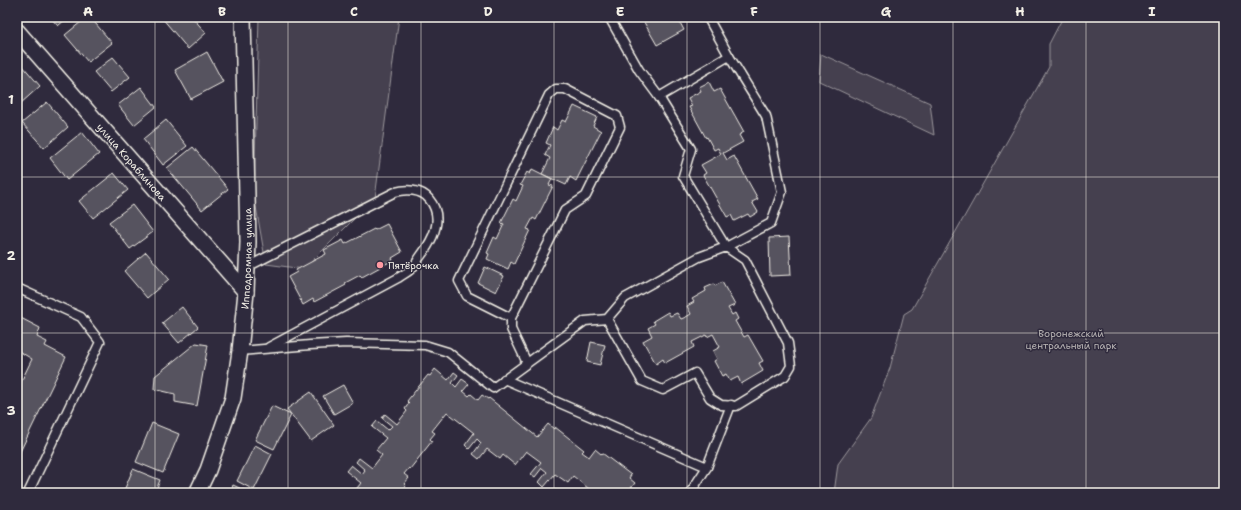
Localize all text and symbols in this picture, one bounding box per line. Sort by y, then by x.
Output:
text: A [83,3,93,20]
text: B [218,3,226,20]
text: C [350,3,358,20]
text: D [483,3,493,20]
text: E [616,3,625,20]
text: F [750,3,758,20]
text: G [881,3,892,20]
text: H [1015,3,1025,20]
text: I [1148,3,1156,20]
text: 1 [8,91,14,108]
street label: улица Кораблинова [94,120,170,204]
street label: Ипподромная улица [238,207,255,310]
text: 2 [6,247,16,264]
place label: Пятёрочка [388,259,439,272]
marker: Пятёрочка [375,260,385,270]
park label: Воронежский центральный парк [1025,327,1117,352]
text: 3 [6,402,16,419]

